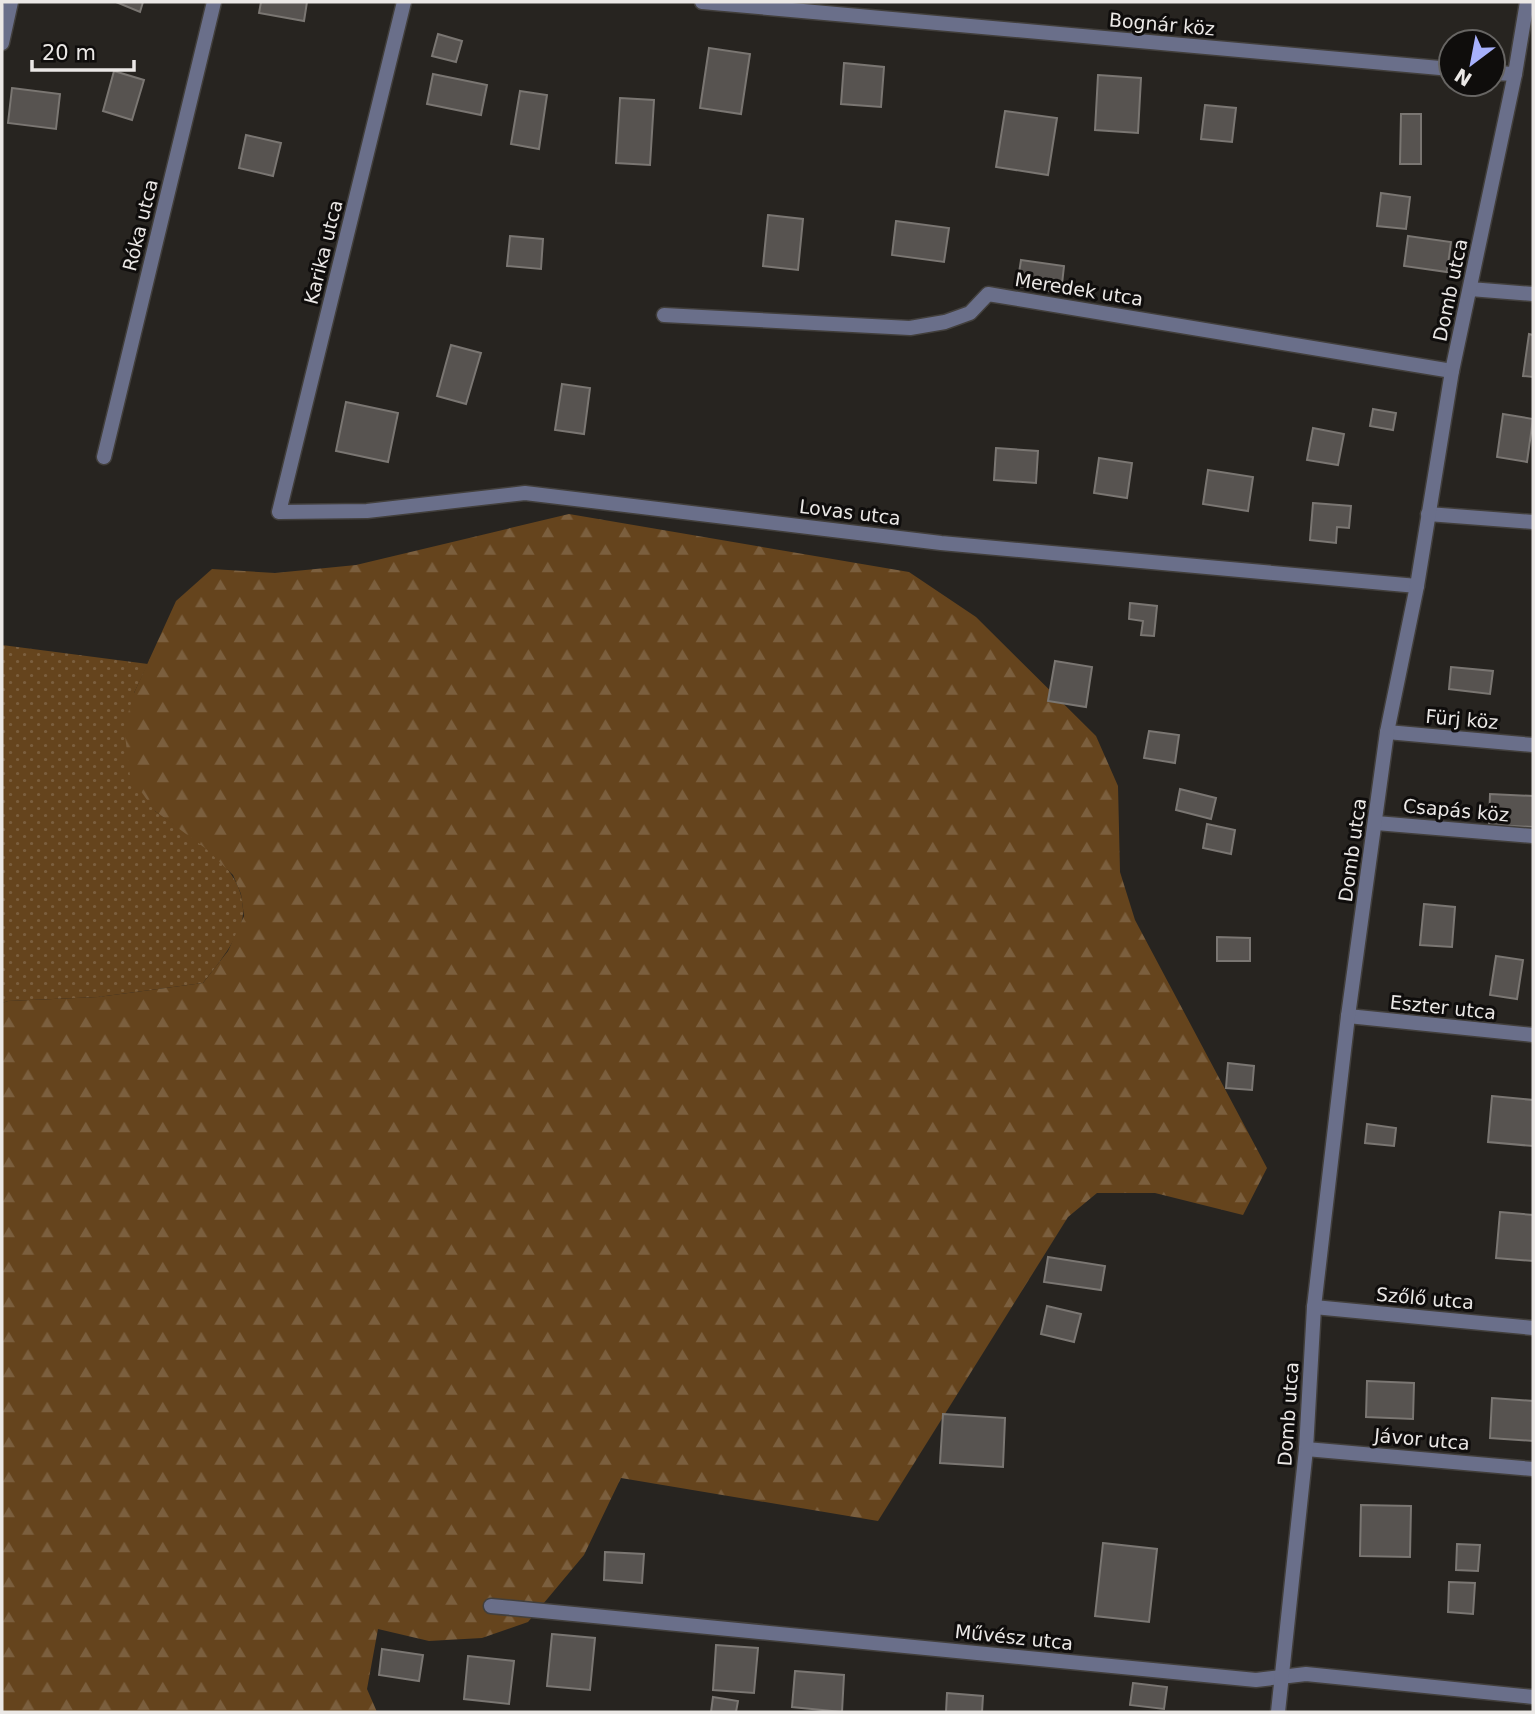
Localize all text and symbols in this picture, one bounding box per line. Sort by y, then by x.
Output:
street label: Bognár köz [1108,8,1216,40]
scale bar [32,28,133,72]
north arrow [1437,28,1507,98]
text: 20 m [42,41,96,65]
text: N [1450,64,1476,91]
street label: Róka utca [118,177,162,273]
street label: Karika utca [299,198,347,306]
street label: Domb utca [1428,237,1472,343]
street label: Meredek utca [1013,268,1145,310]
street label: Lovas utca [798,495,902,529]
street label: Fürj köz [1425,705,1499,733]
street label: Csapás köz [1402,794,1510,826]
street label: Domb utca [1334,797,1370,903]
street label: Eszter utca [1389,990,1497,1024]
street label: Szőlő utca [1375,1283,1475,1313]
street label: Domb utca [1273,1361,1303,1467]
street label: Jávor utca [1372,1424,1471,1454]
street label: Művész utca [954,1620,1074,1654]

